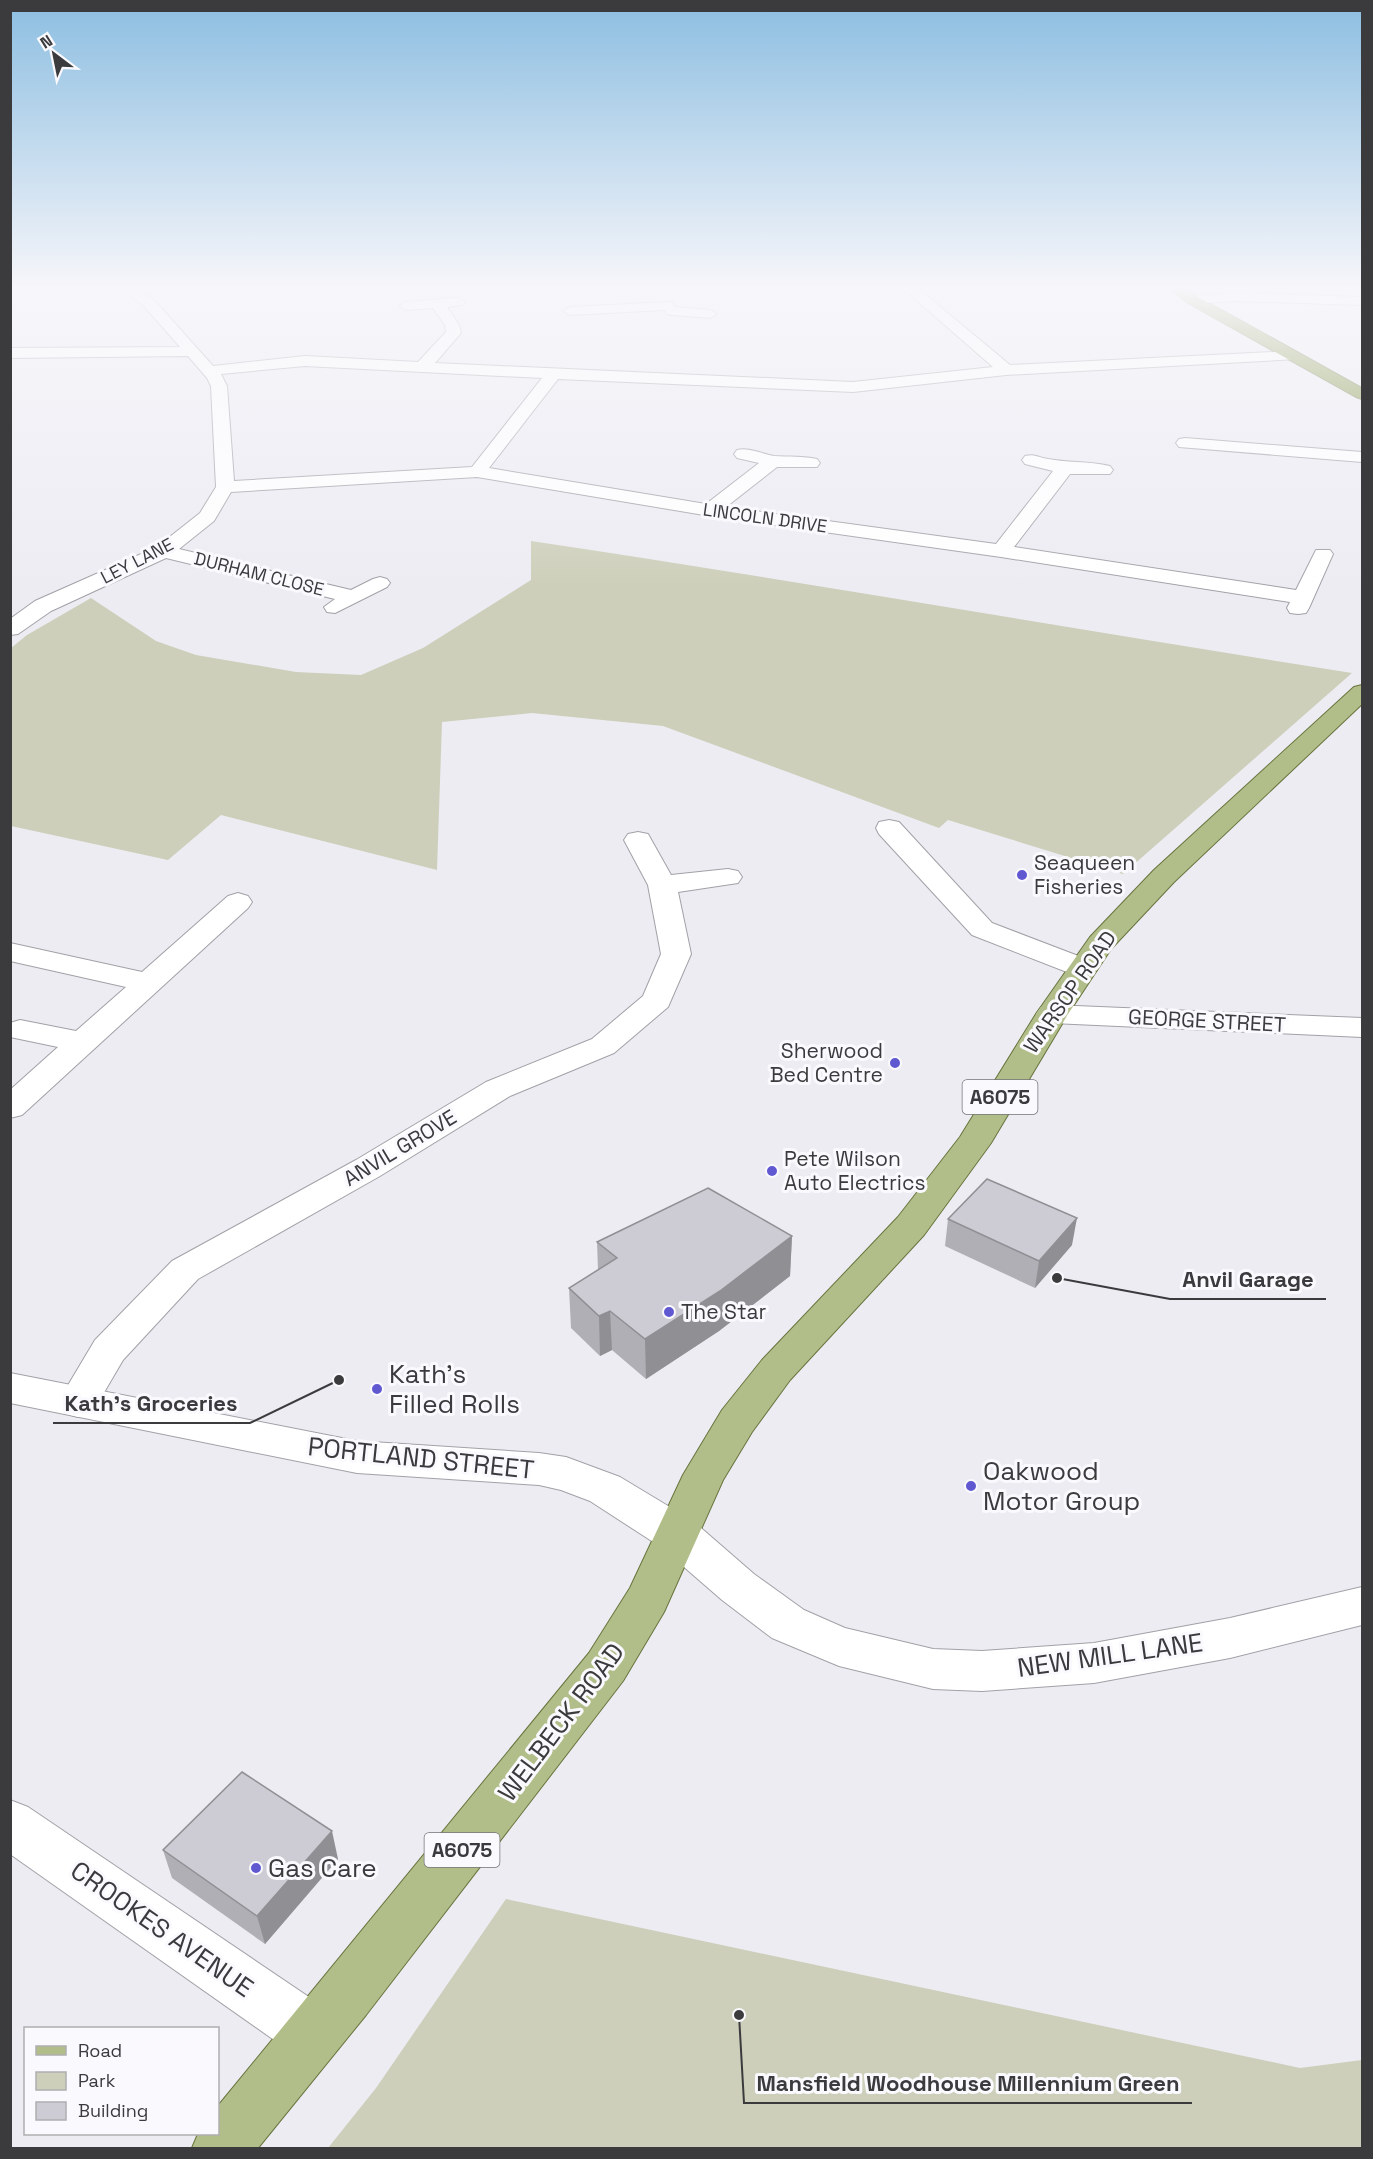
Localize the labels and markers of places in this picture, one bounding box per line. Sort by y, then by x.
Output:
place label: Seaqueen Fisheries [1034,849,1135,900]
marker: Seaqueen Fisheries [1015,868,1029,882]
place label: Sherwood Bed Centre [770,1037,883,1088]
marker: Sherwood Bed Centre [888,1056,902,1070]
place label: Pete Wilson Auto Electrics [784,1145,926,1196]
marker: Pete Wilson Auto Electrics [765,1164,779,1178]
callout: Anvil Garage [1170,1259,1326,1299]
place label: The Star [681,1298,767,1325]
marker: The Star [662,1305,676,1319]
place label: Kath's Filled Rolls [389,1357,520,1421]
marker: Kath's Filled Rolls [370,1382,384,1396]
callout: Kath's Groceries [53,1383,250,1423]
place label: Oakwood Motor Group [983,1454,1140,1518]
marker: Oakwood Motor Group [964,1479,978,1493]
place label: Gas Care [268,1851,377,1885]
marker: Gas Care [249,1861,263,1875]
callout: Mansfield Woodhouse Millennium Green [744,2063,1192,2103]

